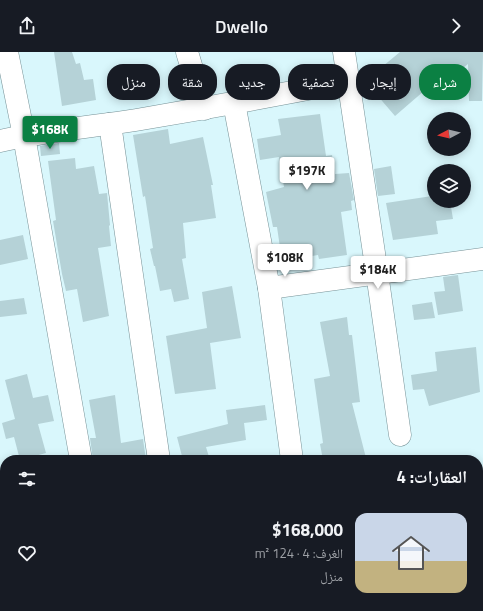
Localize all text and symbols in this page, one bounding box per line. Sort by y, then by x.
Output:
text: Dwello [215,13,268,40]
icon: share [16,15,38,37]
icon: forward [445,15,467,37]
chip: منزل [107,64,160,100]
chip: شقة [168,64,217,100]
chip: جديد [225,64,280,100]
chip: تصفية [288,64,348,100]
chip: إيجار [356,64,411,100]
chip: شراء [419,64,471,100]
north arrow [427,112,471,156]
map controls [427,112,471,208]
pin: $168K [22,116,78,150]
text: $168K [32,119,68,139]
pin: $197K [279,157,335,191]
text: $197K [289,160,325,180]
button: layers [427,164,471,208]
pin: $108K [257,244,313,278]
text: $108K [267,247,303,267]
pin: $184K [350,256,406,290]
text: $184K [360,259,396,279]
text: العقارات: 4 [396,464,467,490]
icon: filters [16,468,38,490]
text: $168,000 [272,517,343,543]
icon: home [387,529,435,577]
icon: heart [16,542,38,564]
text: الغرف: 4 · 124 m² [255,543,343,563]
text: منزل [320,566,343,586]

